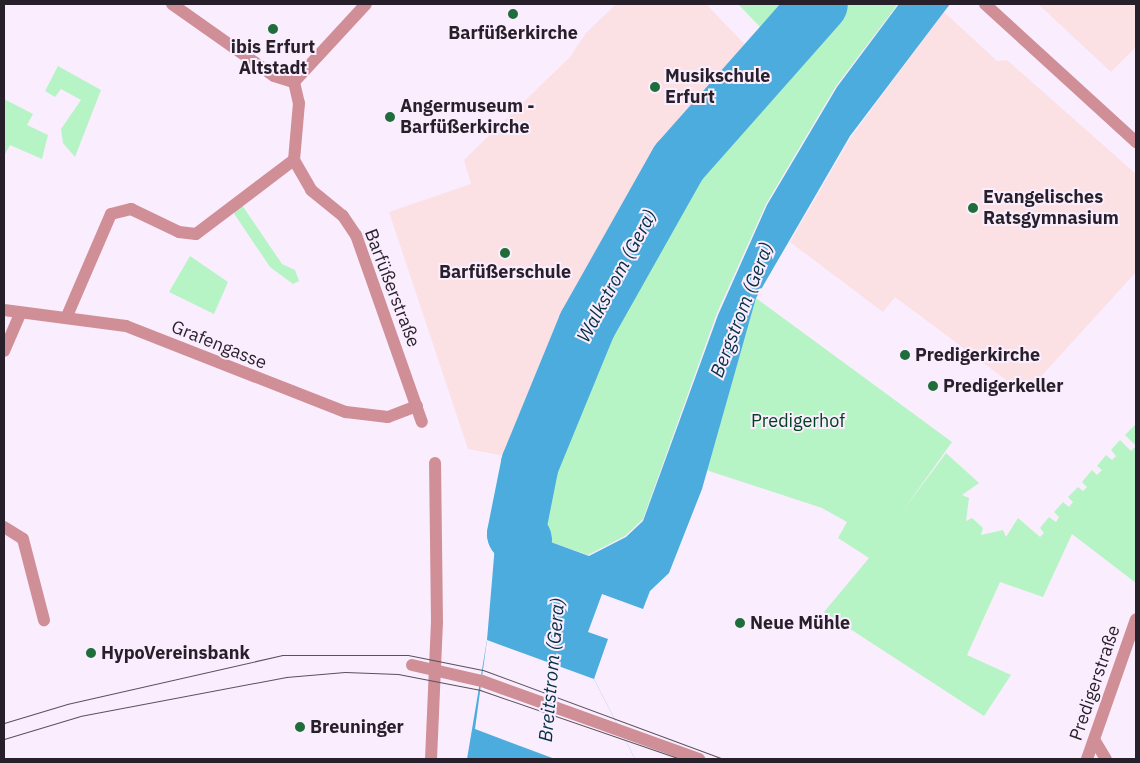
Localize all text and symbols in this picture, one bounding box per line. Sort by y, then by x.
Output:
marker: Barfüßerkirche [507,8,519,20]
place label: Barfüßerkirche [448,22,578,44]
marker: ibis Erfurt Altstadt [267,23,279,35]
place label: ibis Erfurt Altstadt [231,37,315,80]
place label: Musikschule Erfurt [665,66,770,108]
marker: Musikschule Erfurt [649,81,661,93]
place label: Angermuseum - Barfüßerkirche [400,96,535,138]
marker: Angermuseum - Barfüßerkirche [384,111,396,123]
place label: Evangelisches Ratsgymnasium [983,187,1119,230]
marker: Evangelisches Ratsgymnasium [967,202,979,214]
water label: Walkstrom (Gera) [572,206,662,346]
street label: Barfüßerstraße [360,226,424,350]
water label: Bergstrom (Gera) [706,239,778,381]
marker: Barfüßerschule [499,247,511,259]
place label: Barfüßerschule [439,261,571,283]
street label: Grafengasse [168,316,270,374]
place label: Predigerkirche [915,344,1040,366]
marker: Predigerkirche [899,349,911,361]
place label: Predigerkeller [943,375,1063,397]
marker: Predigerkeller [927,380,939,392]
park label: Predigerhof [751,410,845,432]
water label: Breitstrom (Gera) [534,597,570,743]
place label: Neue Mühle [750,612,850,634]
marker: Neue Mühle [734,617,746,629]
street label: Predigerstraße [1065,623,1125,743]
place label: HypoVereinsbank [101,642,250,664]
marker: HypoVereinsbank [85,647,97,659]
place label: Breuninger [310,716,404,738]
marker: Breuninger [294,721,306,733]

